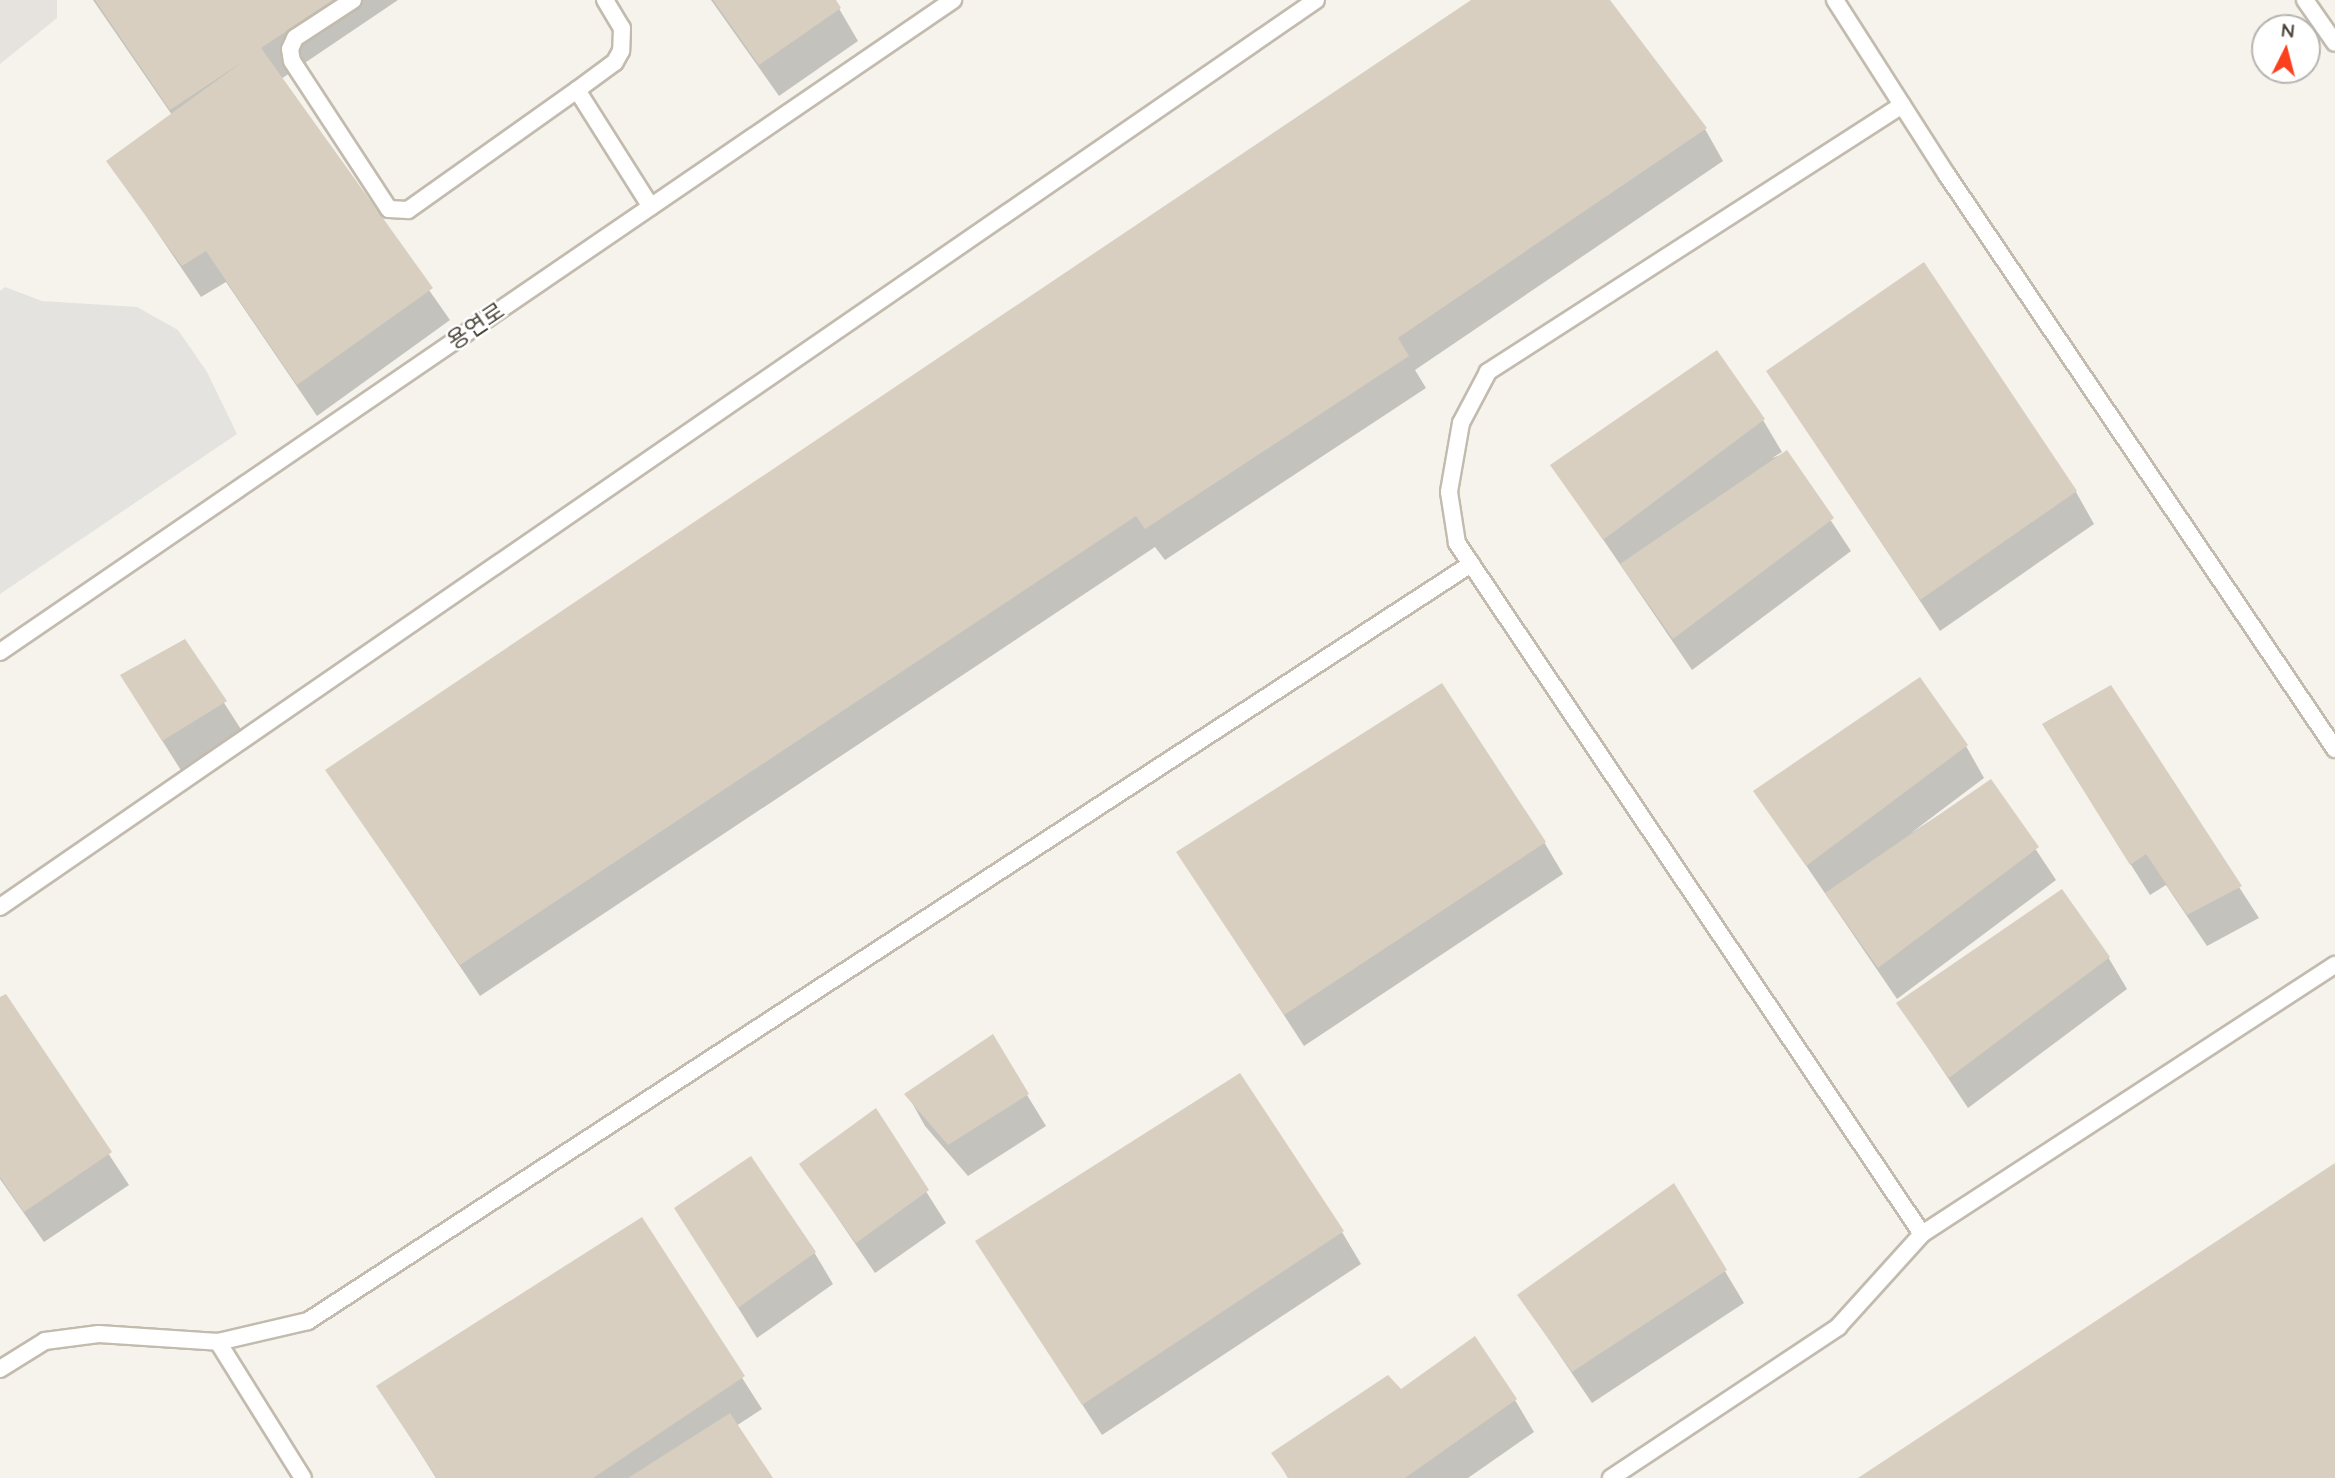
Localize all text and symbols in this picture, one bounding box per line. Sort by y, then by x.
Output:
north arrow [2251,14,2321,84]
text: N [2280,17,2296,43]
street label: 용연로 [442,297,510,355]

